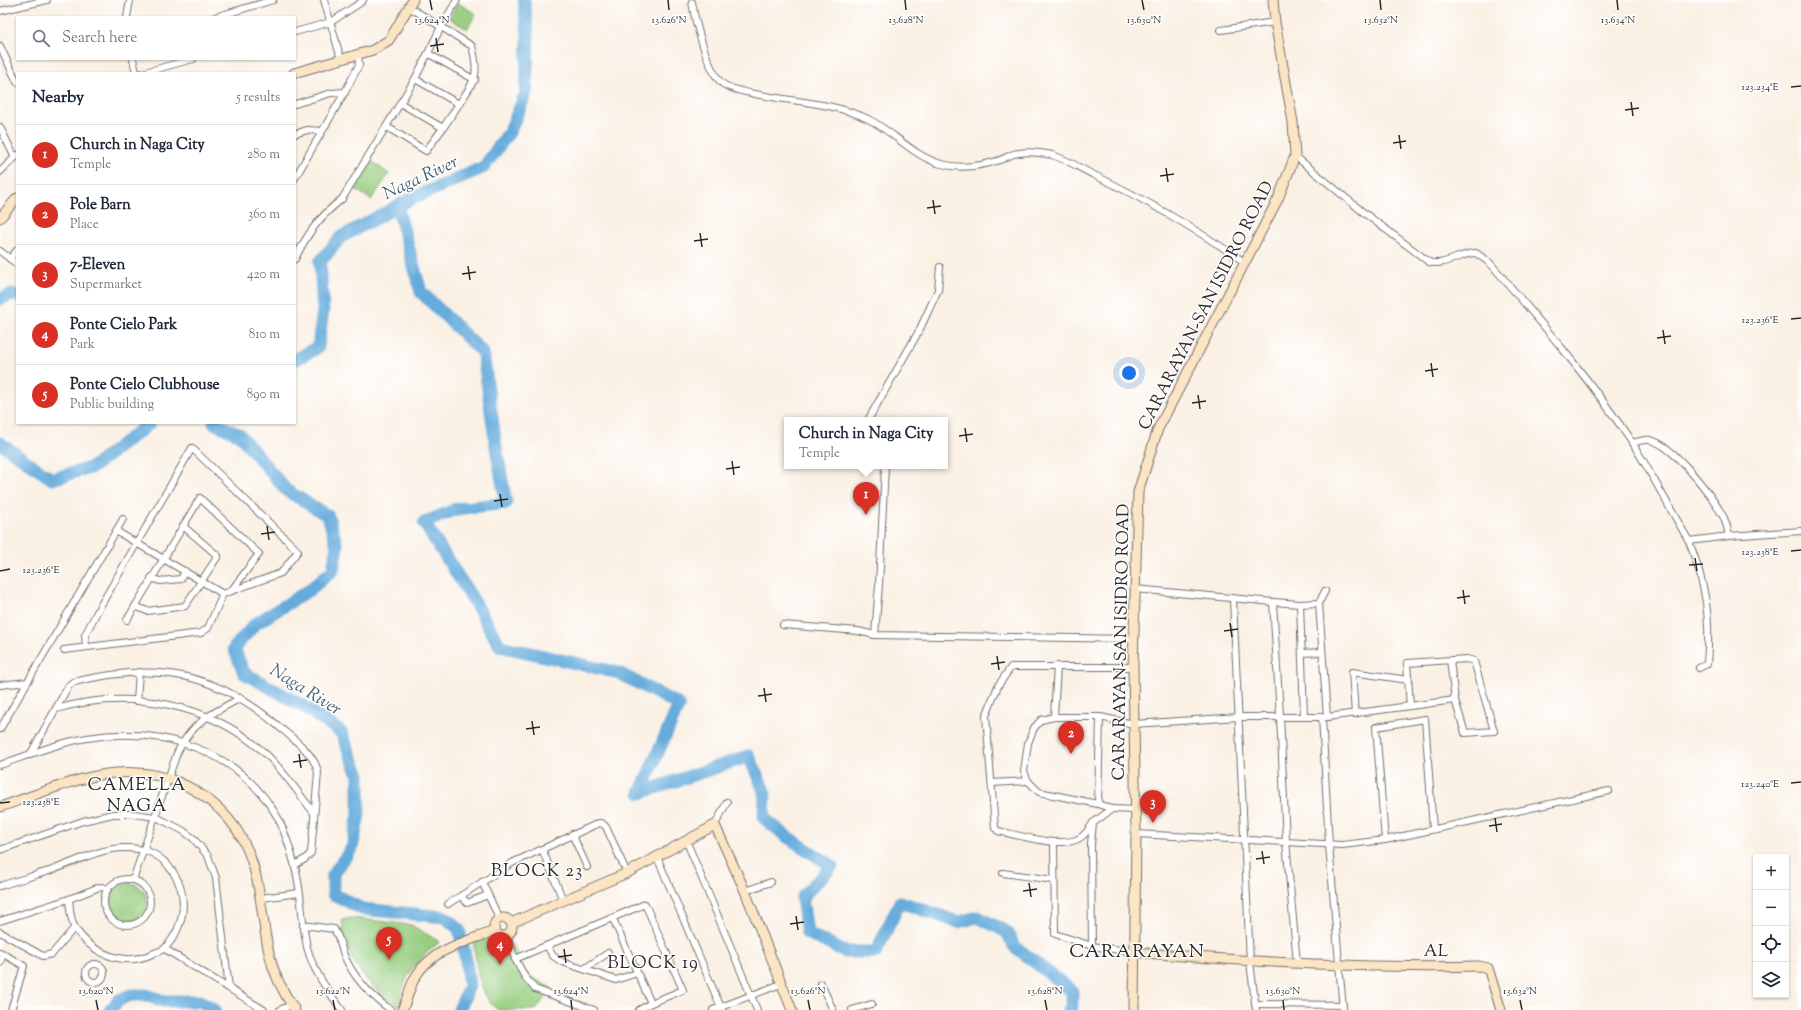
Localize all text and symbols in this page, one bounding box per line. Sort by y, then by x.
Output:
text: 13.624°N [415,13,449,28]
text: 13.626°N [652,13,686,28]
text: 13.628°N [889,13,923,28]
text: 13.630°N [1127,13,1161,28]
text: 13.632°N [1364,13,1398,28]
text: 13.634°N [1601,13,1635,28]
search box [16,16,296,60]
icon: search [30,27,52,49]
text: Search here [62,28,137,49]
text: 123.234°E [1742,80,1778,95]
text: Nearby [32,86,84,110]
text: 5 results [236,89,280,107]
text: Church in Naga City [70,135,205,156]
text: 1 [43,146,47,164]
text: 280 m [247,146,280,164]
water label: Naga River [379,150,463,208]
text: Temple [70,156,111,174]
street label: CARARAYAN-SAN ISIDRO ROAD [1133,177,1280,435]
text: Pole Barn [70,195,131,216]
text: 2 [42,206,48,224]
text: 360 m [248,206,280,224]
text: Place [70,216,99,234]
text: 7-Eleven [70,255,125,276]
text: 3 [42,266,48,284]
text: 420 m [247,266,280,284]
text: Supermarket [70,276,142,294]
text: 123.236°E [1742,313,1778,328]
text: Ponte Cielo Park [70,315,177,336]
text: 4 [42,326,48,344]
text: 810 m [249,326,280,344]
text: Park [70,336,95,354]
your location [1119,363,1139,383]
text: Ponte Cielo Clubhouse [70,375,220,396]
text: 5 [43,386,47,404]
text: 890 m [247,386,280,404]
text: Public building [70,396,154,414]
popup [784,417,948,469]
text: Church in Naga City [799,424,933,445]
text: Temple [799,445,840,463]
pin: 1 [853,482,879,515]
street label: CARARAYAN-SAN ISIDRO ROAD [1108,503,1136,781]
text: 123.238°E [1742,545,1779,560]
text: 123.236°E [23,563,59,578]
water label: Naga River [264,658,346,723]
pin: 2 [1058,721,1084,754]
district label: CAMELLA NAGA [87,773,187,820]
text: 123.240°E [1741,777,1779,792]
pin: 3 [1140,790,1166,823]
text: 123.238°E [23,795,60,810]
map controls [1753,854,1789,998]
button: + [1753,854,1789,890]
district label: BLOCK 23 [491,859,583,885]
button: − [1753,890,1789,926]
button: locate [1753,926,1789,962]
pin: 5 [376,927,402,960]
pin: 4 [487,932,513,965]
district label: CARARAYAN [1069,939,1205,966]
street label: AL [1424,940,1448,964]
district label: BLOCK 19 [607,951,699,977]
button: layers [1753,962,1789,998]
text: 13.620°N [79,984,113,999]
text: 13.622°N [316,984,350,999]
text: 13.624°N [554,984,588,999]
text: 13.626°N [791,984,825,999]
text: 13.628°N [1028,984,1062,999]
text: 13.630°N [1266,984,1300,999]
text: 13.632°N [1503,984,1537,999]

